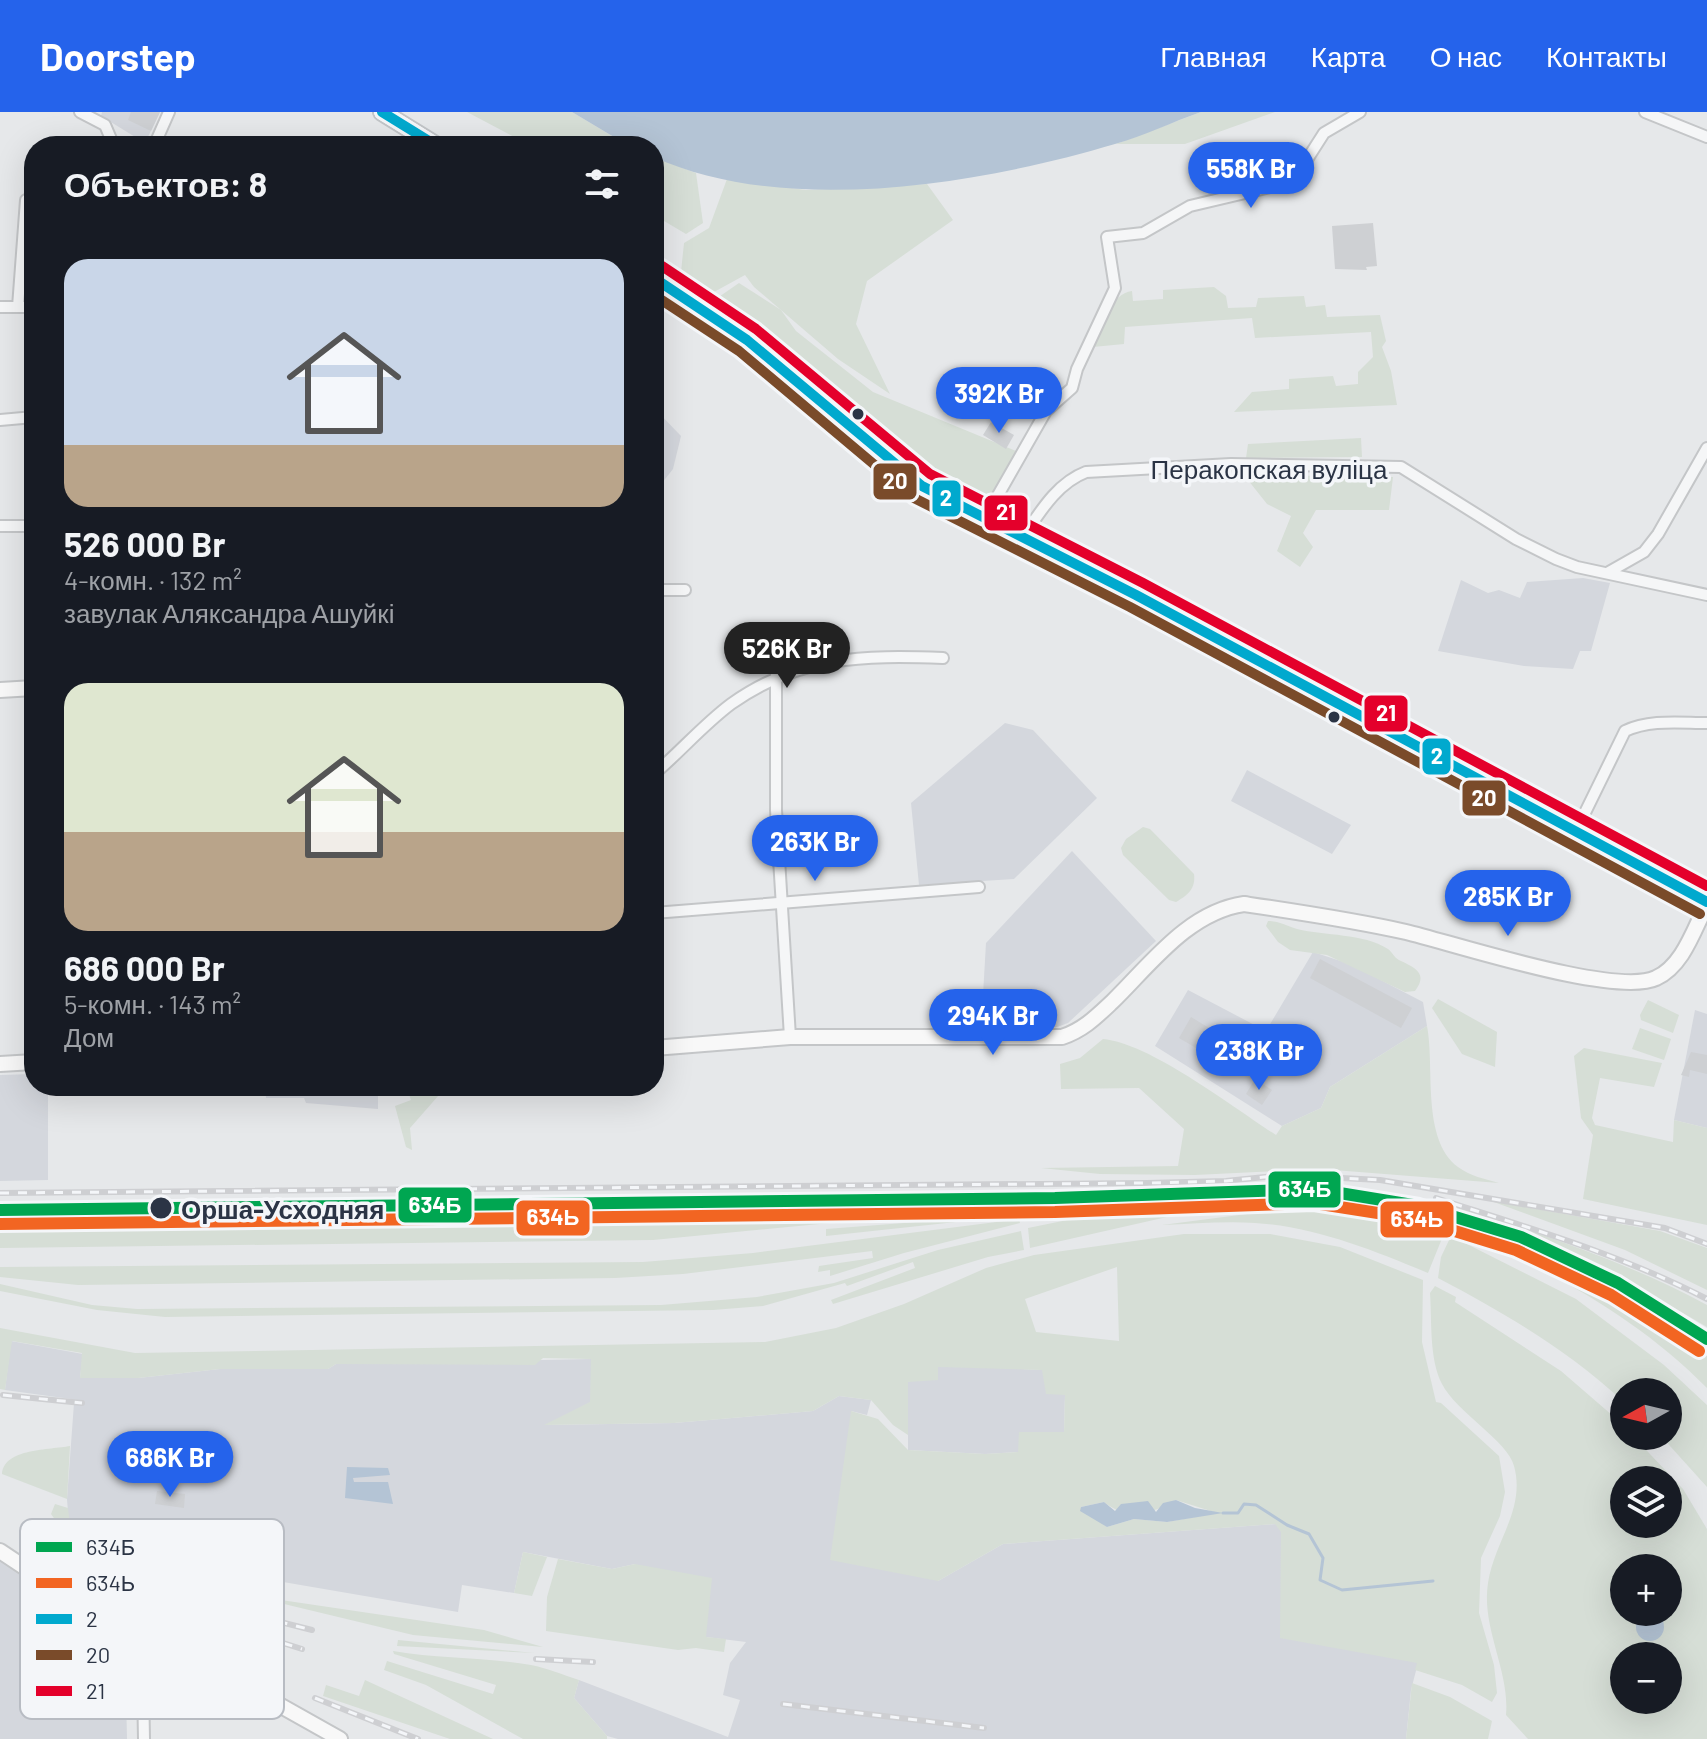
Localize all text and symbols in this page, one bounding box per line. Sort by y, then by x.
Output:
text: Doorstep [40,33,196,79]
text: Главная [1160,39,1267,73]
text: Карта [1311,39,1386,73]
text: О нас [1430,39,1502,73]
text: Контакты [1546,39,1667,73]
pin: 558K Br [1177,142,1325,210]
text: 558K Br [1206,152,1296,183]
icon: filters [580,162,624,206]
text: Объектов: 8 [64,163,267,204]
icon: home [272,311,416,455]
pin: 392K Br [925,367,1073,435]
text: 392K Br [954,377,1044,408]
unlabelled marker [850,406,866,422]
street label: Перакопская вуліца [1151,453,1388,484]
line badge: 20 [872,462,918,501]
text: 20 [883,467,907,493]
line badge: 2 [931,479,962,518]
text: 2 [940,484,952,510]
line badge: 21 [983,494,1029,532]
text: 21 [996,498,1016,524]
text: 526 000 Br [64,523,225,564]
text: 4-комн. · 132 m² [64,564,242,595]
text: завулак Аляксандра Ашуйкі [64,597,395,628]
pin: 526K Br [713,622,861,690]
text: 526K Br [742,632,832,663]
line badge: 21 [1363,694,1409,733]
text: 21 [1376,699,1396,725]
unlabelled marker [1326,709,1342,725]
icon: home [272,735,416,879]
line badge: 2 [1421,737,1452,776]
text: 2 [1431,742,1443,768]
line badge: 20 [1461,779,1507,817]
text: 20 [1472,784,1496,810]
pin: 263K Br [741,815,889,883]
text: 263K Br [770,825,860,856]
pin: 285K Br [1434,870,1582,938]
text: 285K Br [1463,880,1553,911]
text: 686 000 Br [64,947,225,988]
text: 5-комн. · 143 m² [64,988,241,1019]
pin: 294K Br [919,989,1067,1057]
text: 294K Br [947,999,1039,1030]
text: Дом [64,1021,114,1052]
pin: 238K Br [1185,1024,1333,1092]
text: 238K Br [1214,1034,1304,1065]
line badge: 634Б [1267,1170,1342,1209]
text: 634Б [1279,1175,1332,1201]
line badge: 634Б [397,1186,473,1224]
text: 634Б [409,1191,462,1217]
place label: Орша-Усходняя [181,1193,384,1224]
marker: Орша-Усходняя [148,1195,174,1221]
line badge: 634Ь [515,1199,591,1237]
line badge: 634Ь [1379,1200,1455,1239]
text: 634Ь [527,1203,580,1229]
text: 634Ь [1391,1205,1444,1231]
north arrow [1610,1378,1682,1450]
map controls [1610,1378,1682,1714]
pin: 686K Br [96,1431,244,1499]
text: 686K Br [125,1441,215,1472]
button: layers [1610,1466,1682,1538]
legend [20,1519,284,1719]
text: 634Б [86,1533,135,1559]
button: + [1610,1554,1682,1626]
text: 634Ь [86,1569,135,1595]
text: 2 [86,1605,98,1631]
text: 20 [86,1641,110,1667]
button: − [1610,1642,1682,1714]
text: 21 [86,1677,105,1703]

